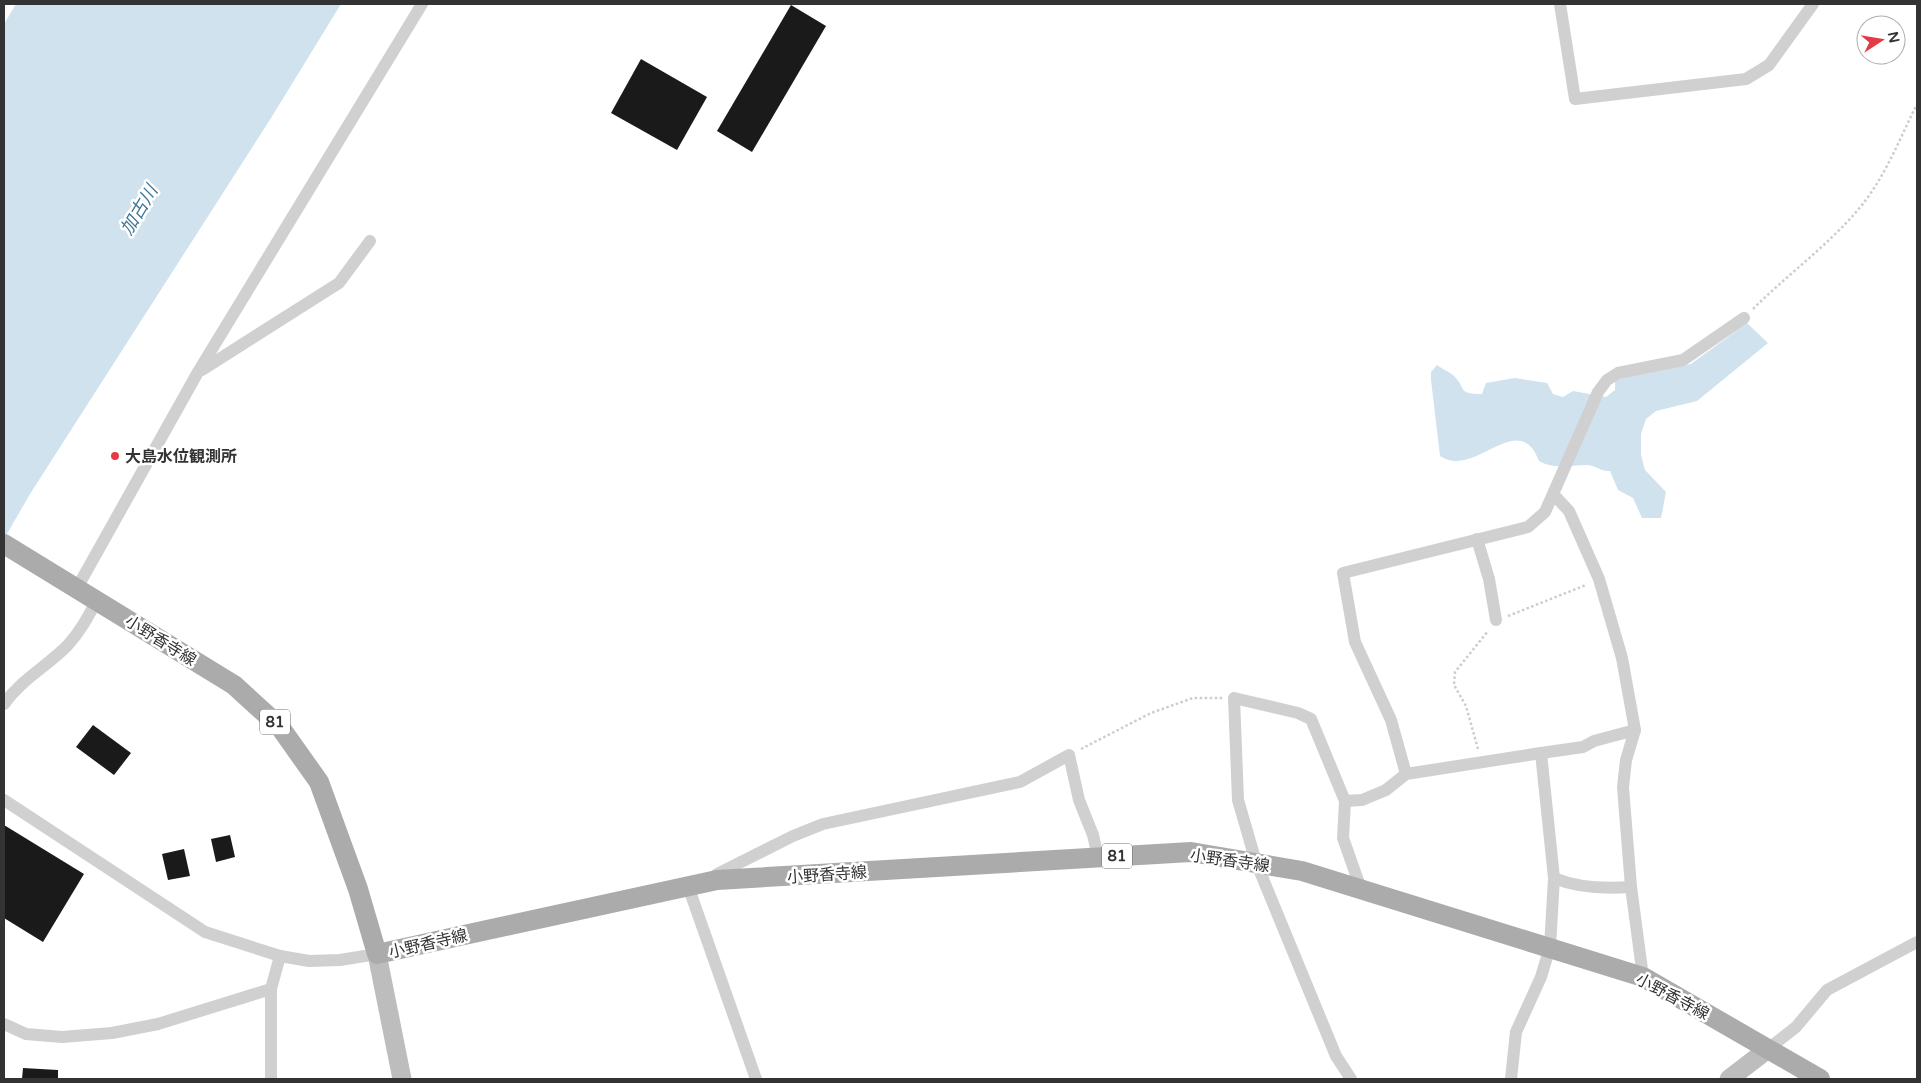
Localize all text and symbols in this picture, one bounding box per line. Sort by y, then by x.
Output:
north arrow [1856,15,1906,65]
text: N [1884,30,1903,45]
water label: 加古川 [116,179,163,239]
place label: 大島水位観測所 [125,447,237,467]
marker: 大島水位観測所 [109,450,121,462]
street label: 小野香寺線 [121,611,200,671]
road number: 81 [260,710,290,734]
road number: 81 [1102,844,1132,868]
street label: 小野香寺線 [1189,846,1271,876]
street label: 小野香寺線 [786,862,868,888]
street label: 小野香寺線 [387,925,469,963]
street label: 小野香寺線 [1633,969,1713,1024]

